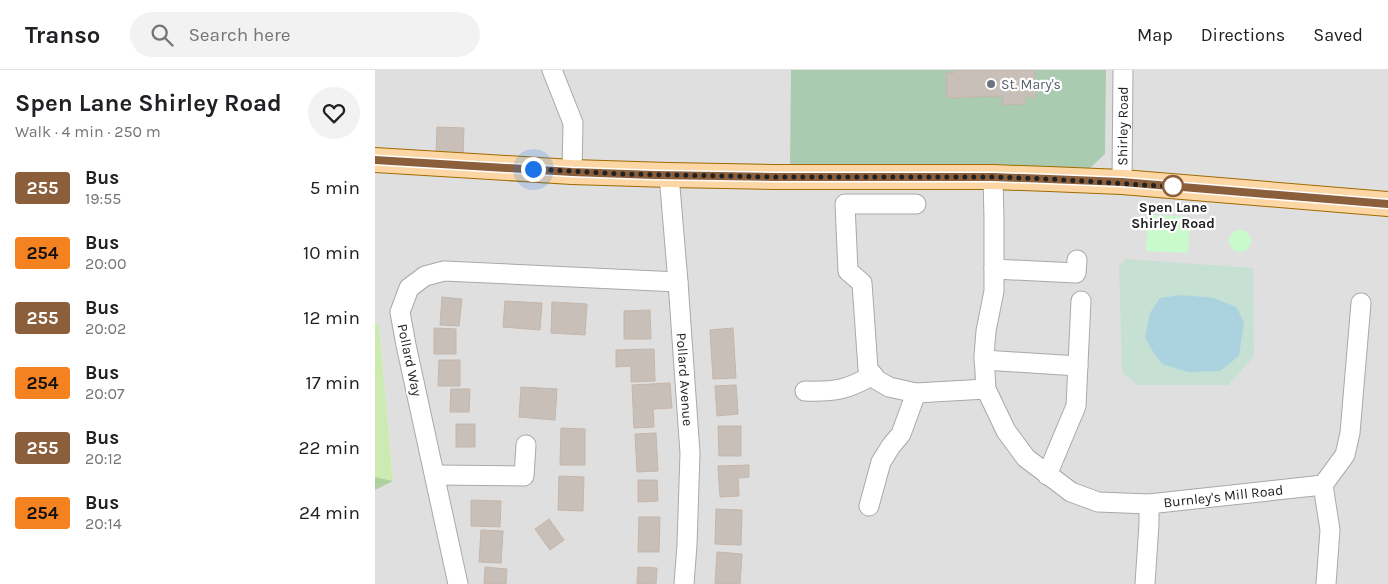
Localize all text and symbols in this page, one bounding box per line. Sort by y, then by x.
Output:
search box [130,12,480,57]
text: Transo [25,21,100,49]
icon: search [148,21,176,49]
text: Search here [188,24,291,46]
text: Map [1137,24,1173,46]
text: Directions [1201,24,1285,46]
text: Saved [1313,24,1363,46]
place label: St. Mary's [1001,76,1061,93]
marker: St. Mary's [985,78,997,90]
street label: Shirley Road [1114,86,1132,166]
button: heart [308,87,360,139]
text: Spen Lane Shirley Road [15,89,282,117]
text: Walk · 4 min · 250 m [15,122,161,141]
your location [521,157,546,182]
text: Bus [85,167,119,189]
marker: Spen Lane Shirley Road [1162,175,1184,197]
text: 255 [27,177,58,199]
text: 5 min [310,177,360,199]
text: 19:55 [85,189,121,208]
place label: Spen Lane Shirley Road [1131,199,1215,232]
text: Bus [85,232,119,254]
text: 254 [26,242,59,264]
text: 10 min [303,242,360,264]
text: 20:00 [85,254,126,273]
text: Bus [85,297,119,319]
text: 255 [27,307,58,329]
text: 12 min [303,307,360,329]
text: 20:02 [85,319,126,338]
street label: Pollard Way [394,322,426,398]
street label: Pollard Avenue [673,332,696,427]
text: Bus [85,362,119,384]
text: 254 [26,372,59,394]
text: 17 min [305,372,360,394]
text: 20:07 [85,384,124,403]
text: Bus [85,427,119,449]
text: 255 [27,437,58,459]
text: 22 min [299,437,360,459]
text: 20:12 [85,449,122,468]
street label: Burnley's Mill Road [1163,481,1284,511]
text: Bus [85,492,119,514]
text: 254 [26,502,59,524]
text: 24 min [299,502,360,524]
text: 20:14 [85,514,122,533]

